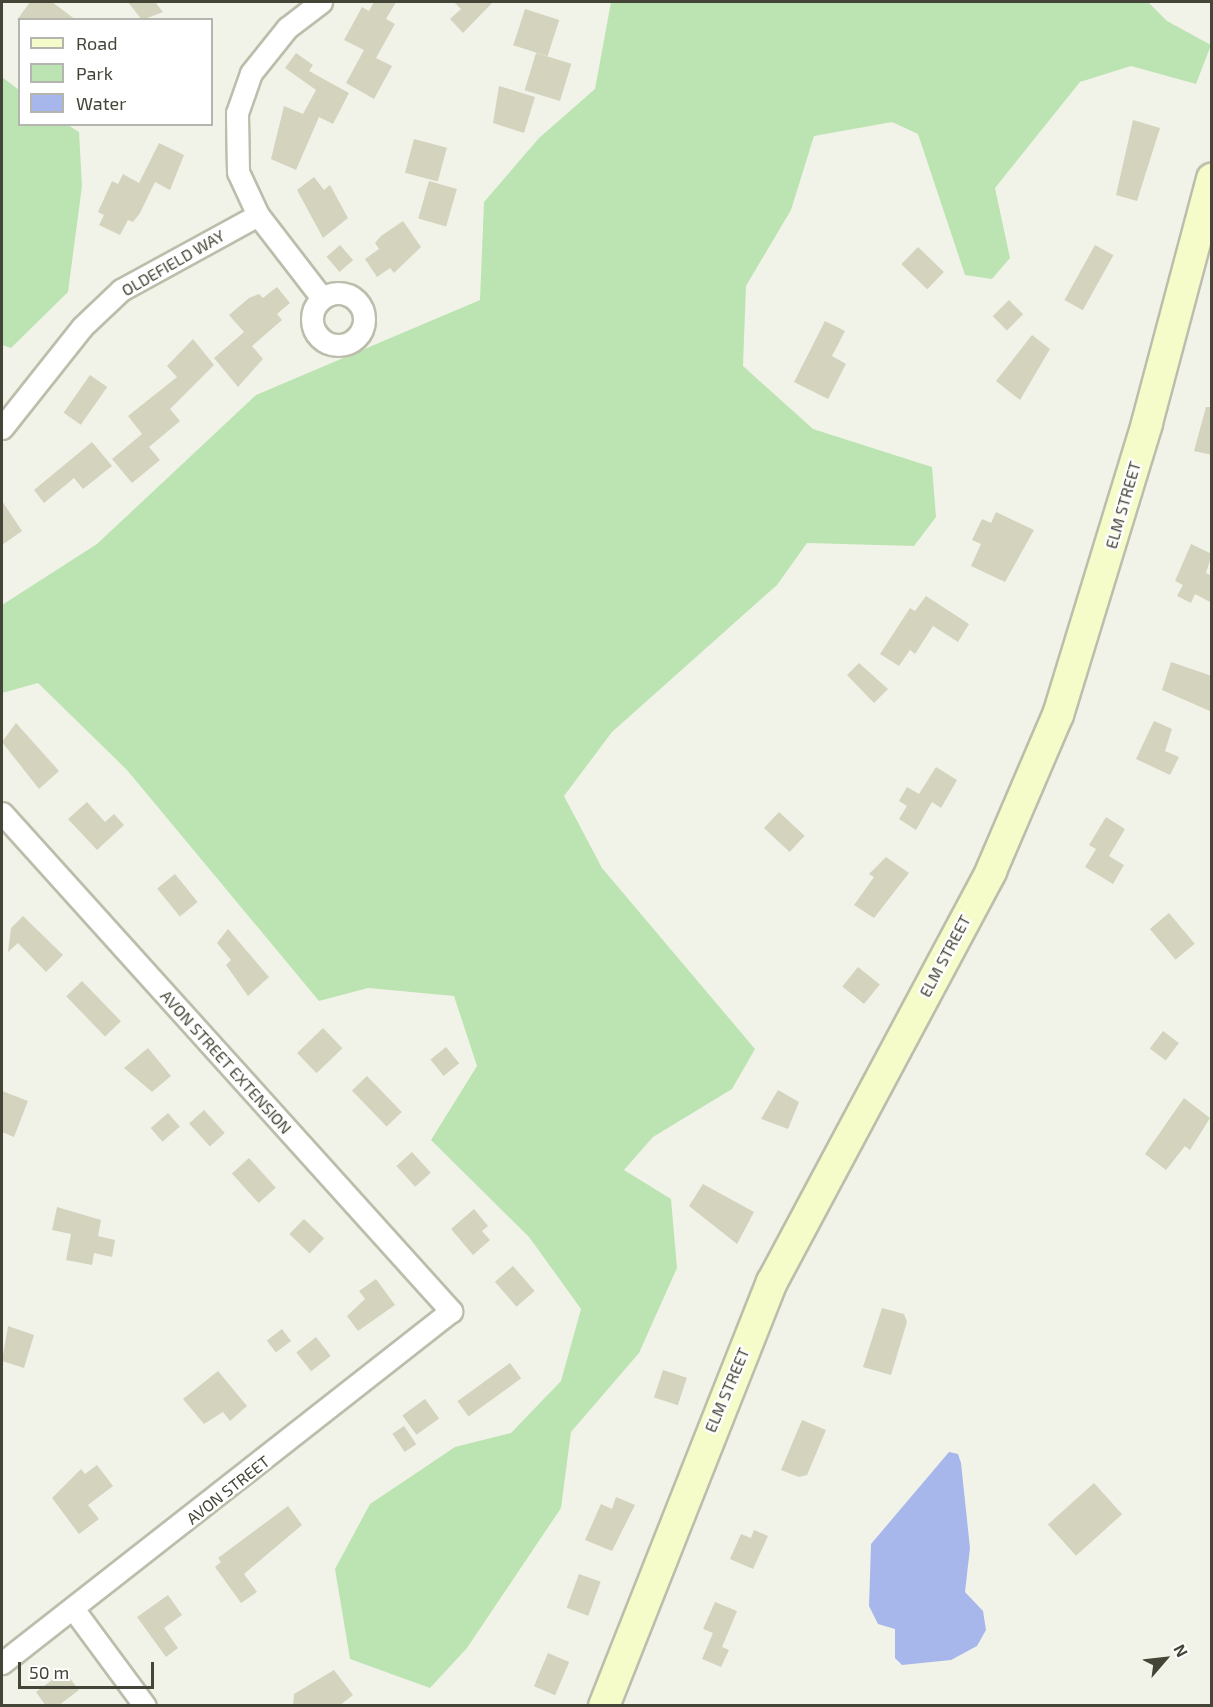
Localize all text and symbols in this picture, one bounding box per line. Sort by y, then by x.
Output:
legend [18,18,213,126]
text: Road [76,32,117,54]
text: Park [76,62,113,84]
text: Water [76,92,126,114]
street label: OLDEFIELD WAY [118,226,228,300]
street label: ELM STREET [1101,459,1145,551]
street label: ELM STREET [915,912,975,1000]
street label: AVON STREET EXTENSION [156,986,296,1138]
street label: ELM STREET [701,1345,753,1435]
street label: AVON STREET [183,1452,273,1528]
north arrow [1135,1629,1195,1689]
text: N [1170,1641,1192,1660]
scale bar [21,1650,158,1688]
text: 50 m [29,1661,69,1683]

